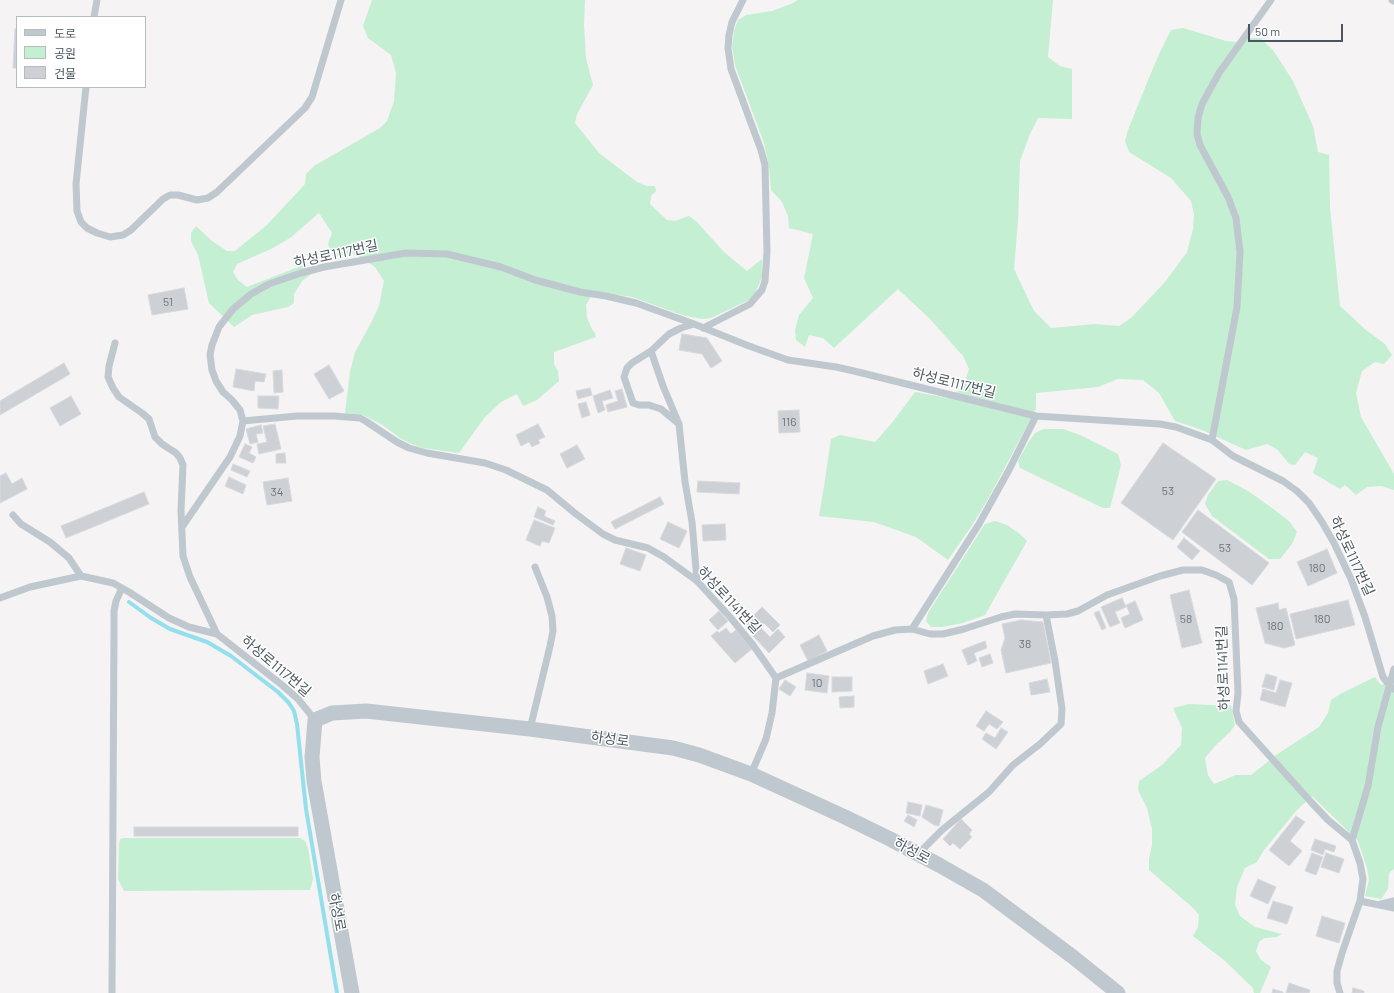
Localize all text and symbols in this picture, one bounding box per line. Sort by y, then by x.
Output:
legend [16,16,146,88]
scale bar [1250,16,1345,42]
text: 50 m [1255,24,1280,38]
text: 도로 [54,26,76,40]
text: 공원 [54,46,76,60]
text: 건물 [54,66,76,80]
street label: 하성로1117번길 [292,237,380,271]
house number: 51 [163,295,173,309]
street label: 하성로1117번길 [910,364,998,402]
house number: 116 [782,415,796,429]
house number: 53 [1162,484,1174,498]
house number: 34 [271,485,283,499]
street label: 하성로1117번길 [1326,514,1378,598]
house number: 53 [1219,541,1231,555]
house number: 180 [1308,561,1326,575]
street label: 하성로1141번길 [694,563,764,637]
house number: 58 [1180,612,1192,626]
house number: 180 [1313,612,1331,626]
house number: 180 [1266,619,1284,633]
street label: 하성로1141번길 [1213,625,1233,711]
street label: 하성로1117번길 [238,632,314,700]
house number: 38 [1019,637,1031,651]
house number: 10 [812,676,822,690]
street label: 하성로 [590,728,630,750]
street label: 하성로 [891,835,933,867]
street label: 하성로 [325,891,349,933]

